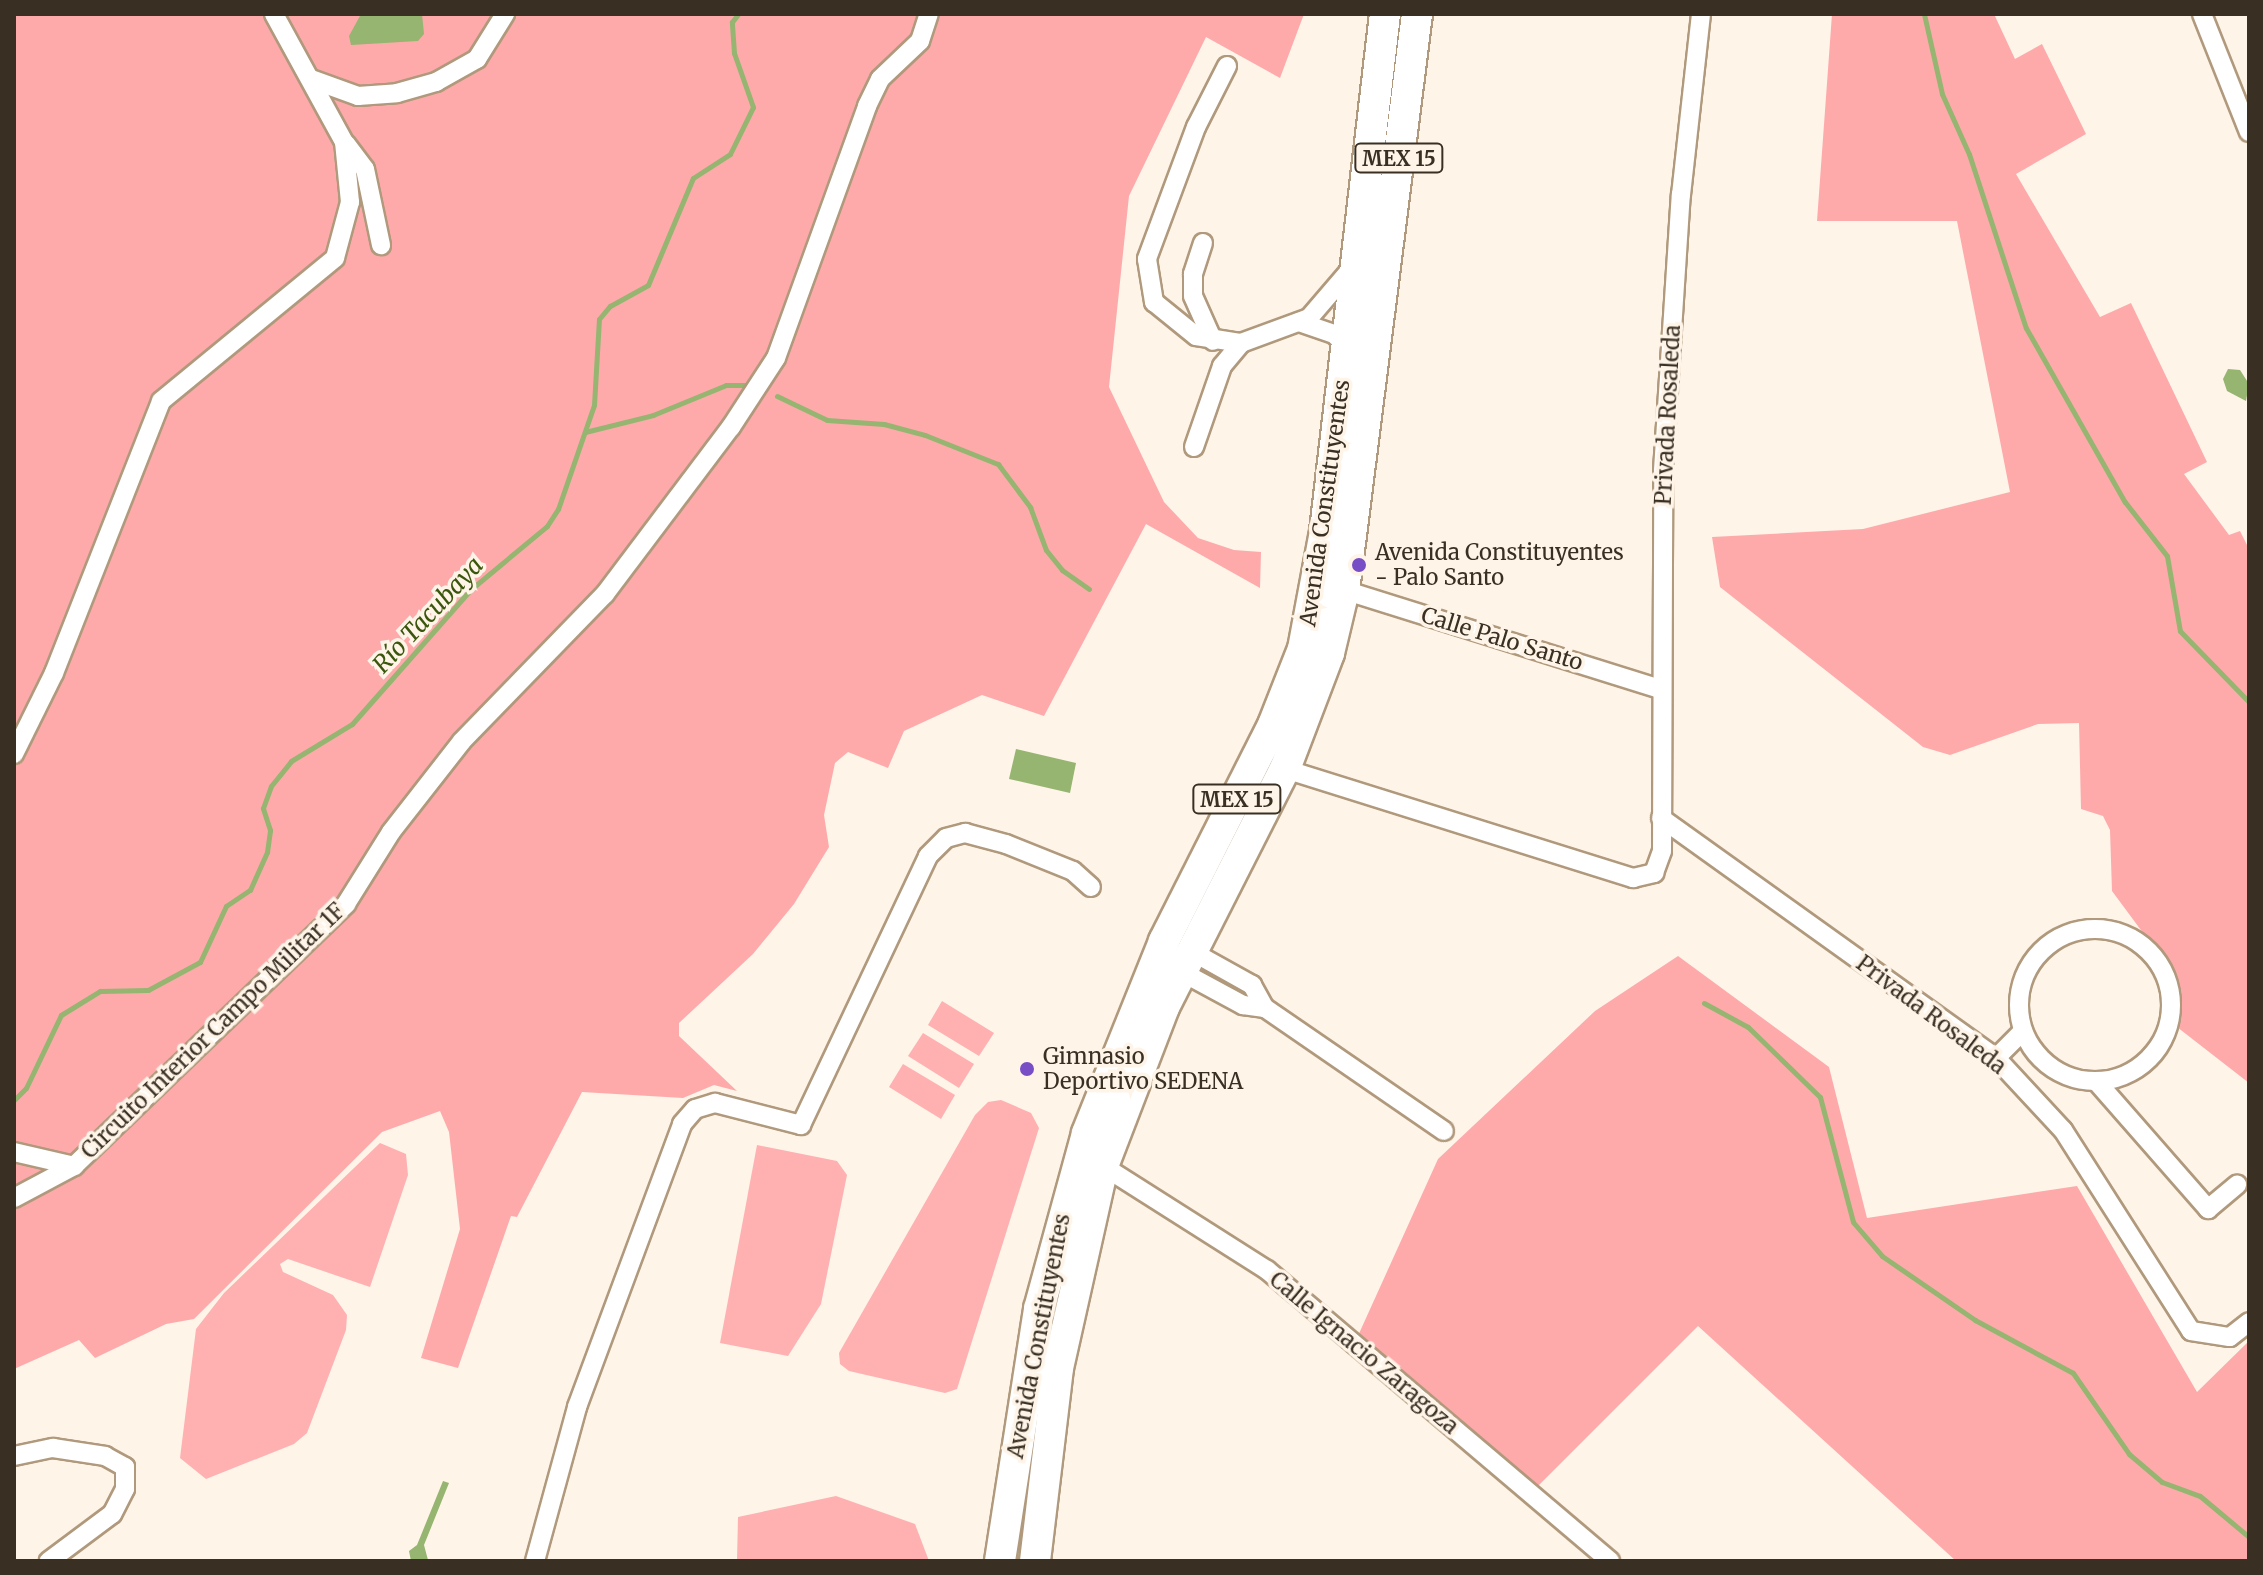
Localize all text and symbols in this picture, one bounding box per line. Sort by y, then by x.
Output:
road number: MEX 15 [1353,142,1445,174]
street label: Privada Rosaleda [1650,324,1686,506]
street label: Avenida Constituyentes [1295,378,1355,628]
place label: Avenida Constituyentes - Palo Santo [1375,539,1624,590]
water label: Río Tacubaya [367,551,489,679]
marker: Avenida Constituyentes - Palo Santo [1350,556,1368,574]
street label: Calle Palo Santo [1418,602,1586,676]
road number: MEX 15 [1191,783,1283,815]
street label: Circuito Interior Campo Militar 1F [76,898,350,1164]
street label: Privada Rosaleda [1851,950,2011,1080]
place label: Gimnasio Deportivo SEDENA [1043,1043,1243,1094]
marker: Gimnasio Deportivo SEDENA [1018,1060,1036,1078]
street label: Avenida Constituyentes [1002,1211,1076,1461]
street label: Calle Ignacio Zaragoza [1264,1266,1464,1440]

